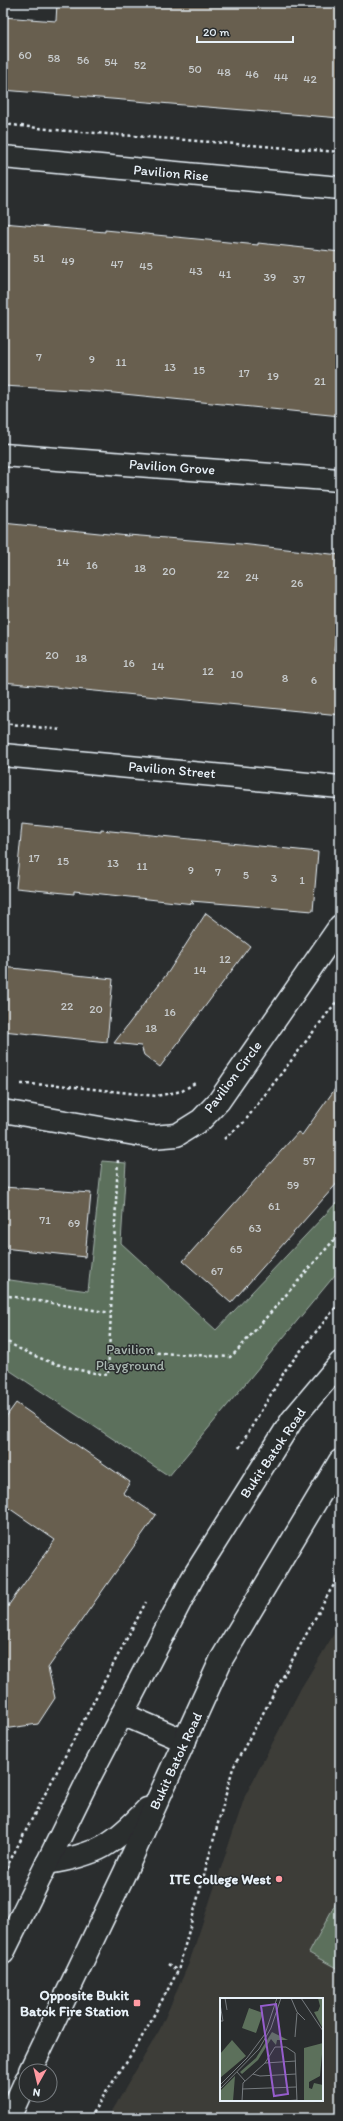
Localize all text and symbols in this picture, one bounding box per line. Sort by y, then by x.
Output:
scale bar [197,18,293,44]
text: 20 m [203,25,230,39]
house number: 60 [18,48,32,62]
house number: 58 [48,51,61,65]
house number: 56 [77,53,89,67]
house number: 54 [104,55,118,69]
house number: 52 [134,58,147,72]
house number: 50 [188,62,202,76]
house number: 48 [217,65,231,79]
house number: 46 [245,67,259,81]
house number: 44 [274,70,288,84]
house number: 42 [303,72,317,86]
street label: Pavilion Rise [133,161,210,185]
house number: 51 [33,251,45,265]
house number: 49 [61,254,75,268]
house number: 47 [110,257,124,271]
house number: 45 [139,259,153,273]
house number: 43 [189,264,203,278]
house number: 41 [219,267,232,281]
house number: 39 [264,270,276,284]
house number: 37 [293,272,305,286]
house number: 7 [36,350,42,364]
house number: 9 [89,352,95,366]
house number: 11 [115,355,127,369]
house number: 13 [164,360,177,374]
house number: 15 [193,363,205,377]
house number: 17 [238,366,250,380]
house number: 19 [267,369,279,383]
house number: 21 [314,374,326,388]
street label: Pavilion Grove [128,456,216,479]
house number: 14 [57,555,69,569]
house number: 16 [86,558,98,572]
house number: 18 [134,561,146,575]
house number: 20 [162,564,176,578]
house number: 22 [217,567,230,581]
house number: 24 [245,570,259,584]
house number: 26 [291,576,303,590]
house number: 20 [45,648,59,662]
house number: 18 [75,651,87,665]
house number: 16 [123,656,135,670]
house number: 14 [152,659,164,673]
house number: 12 [202,664,215,678]
house number: 10 [231,667,243,681]
house number: 8 [282,671,289,685]
house number: 6 [311,673,317,687]
street label: Pavilion Street [128,758,216,782]
house number: 17 [28,851,40,865]
house number: 15 [57,854,69,868]
house number: 13 [107,856,120,870]
house number: 11 [136,859,148,873]
house number: 9 [188,863,194,877]
house number: 7 [215,865,221,879]
house number: 5 [243,868,249,882]
house number: 3 [271,871,278,885]
house number: 1 [299,873,305,887]
house number: 12 [219,952,232,966]
house number: 14 [194,963,206,977]
house number: 22 [61,999,74,1013]
house number: 20 [89,1002,103,1016]
house number: 16 [164,1005,176,1019]
house number: 18 [145,1021,157,1035]
street label: Pavilion Circle [200,1037,266,1116]
house number: 57 [303,1154,315,1168]
house number: 59 [287,1178,299,1192]
house number: 61 [268,1199,280,1213]
house number: 71 [39,1213,51,1227]
house number: 69 [68,1216,80,1230]
house number: 63 [249,1221,262,1235]
house number: 65 [230,1242,242,1256]
house number: 67 [211,1264,223,1278]
park label: Pavilion Playground [96,1341,165,1374]
street label: Bukit Batok Road [236,1404,310,1501]
street label: Bukit Batok Road [146,1709,206,1812]
place label: ITE College West [169,1871,272,1888]
marker: ITE College West [274,1874,284,1884]
place label: Opposite Bukit Batok Fire Station [20,1987,130,2020]
marker: Opposite Bukit Batok Fire Station [132,1998,142,2008]
inset map [220,1998,323,2101]
north arrow [18,2063,58,2103]
text: N [32,2085,41,2099]

